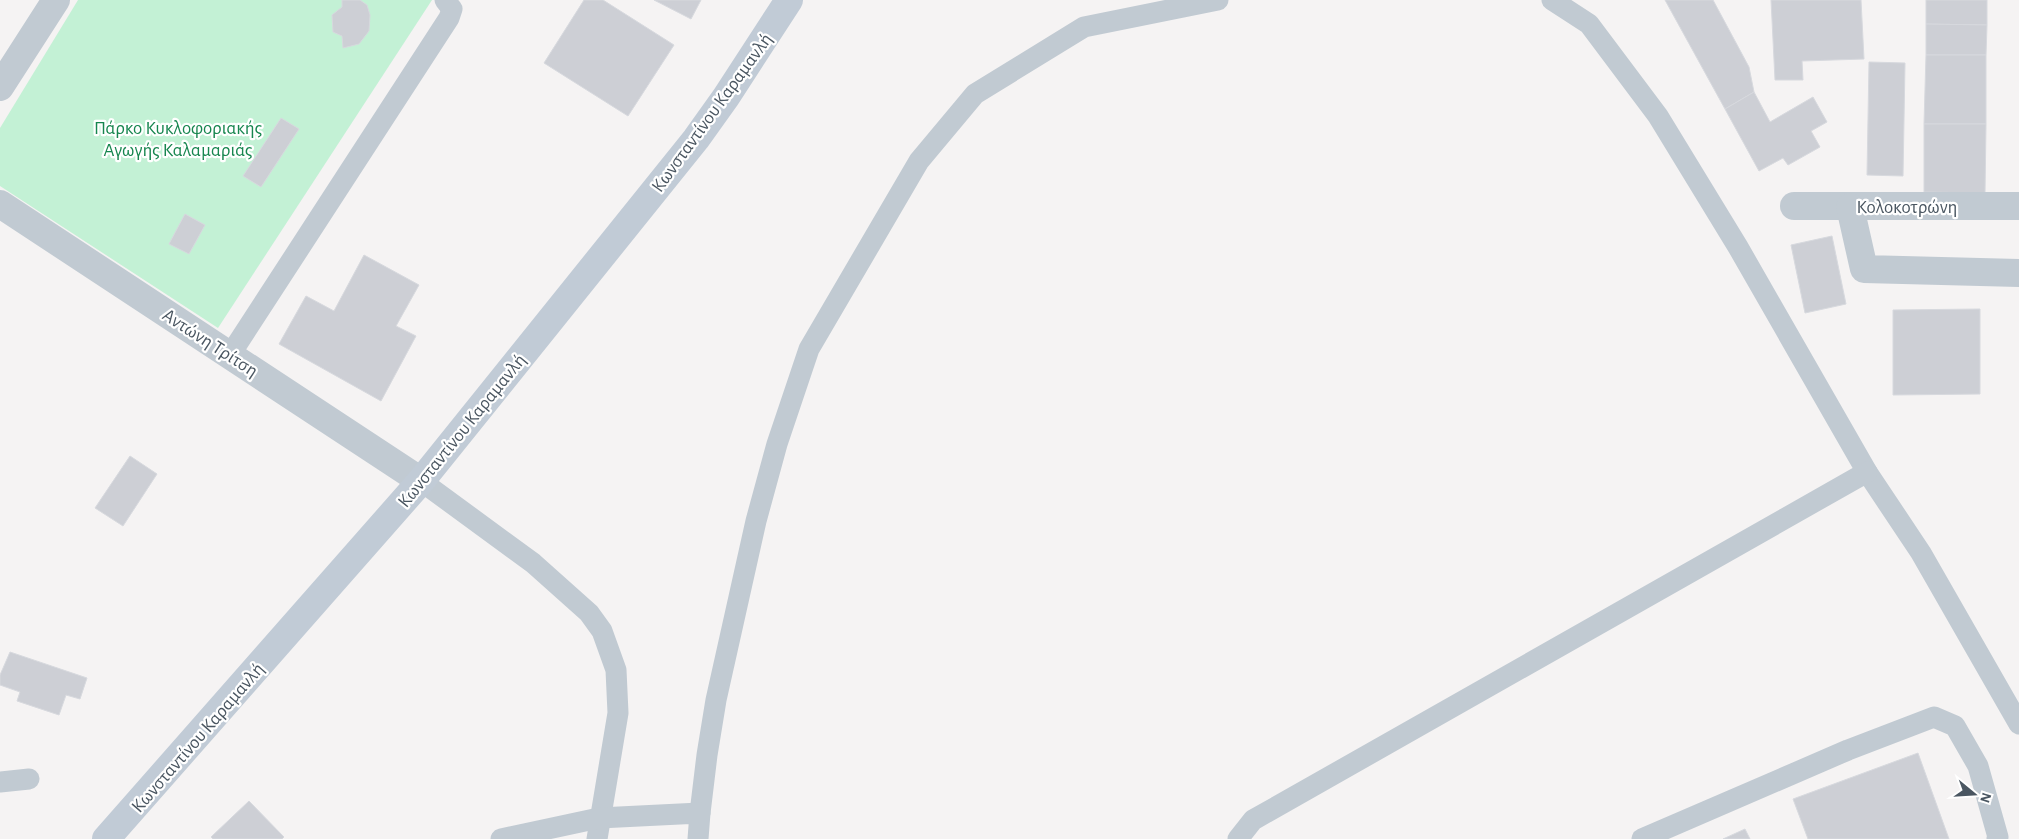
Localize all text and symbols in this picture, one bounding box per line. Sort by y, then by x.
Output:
street label: Κωνσταντίνου Καραμανλή [648,30,776,196]
park label: Πάρκο Κυκλοφοριακής Αγωγής Καλαμαριάς [94,119,262,160]
street label: Κολοκοτρώνη [1857,198,1957,217]
street label: Αντώνη Τρίτση [159,306,261,381]
street label: Κωνσταντίνου Καραμανλή [395,351,530,511]
street label: Κωνσταντίνου Καραμανλή [128,660,268,816]
north arrow [1949,769,1999,819]
text: N [1977,791,1994,805]

